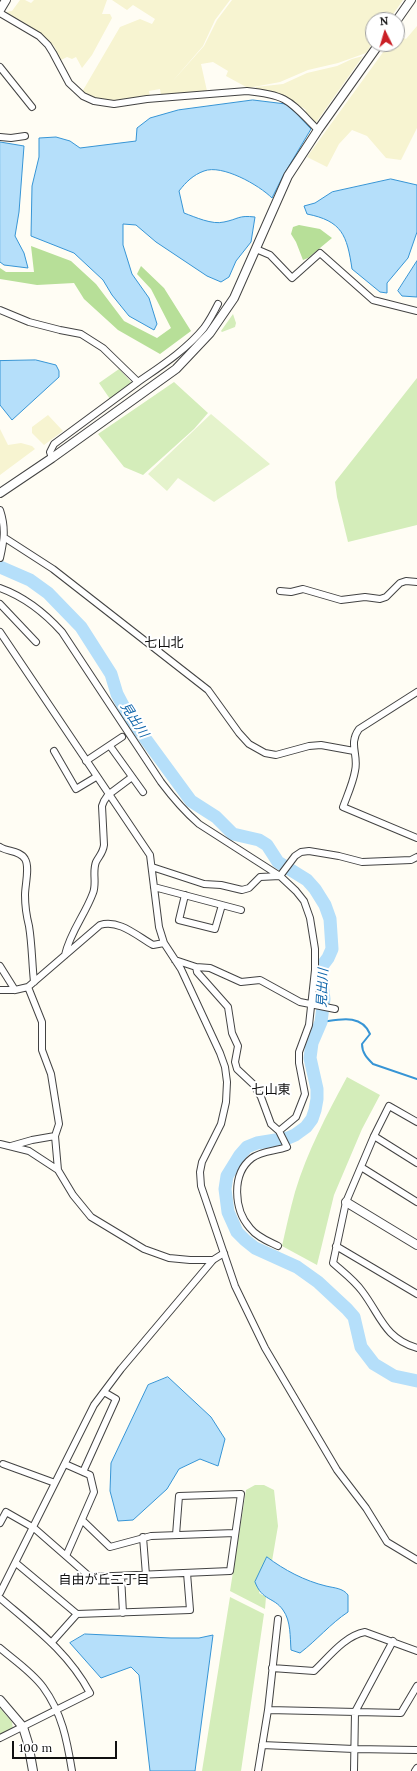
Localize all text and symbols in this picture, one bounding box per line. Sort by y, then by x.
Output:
north arrow [365,12,405,52]
text: N [379,14,389,28]
district label: 七山北 [145,635,183,651]
water label: 見出川 [117,699,151,741]
water label: 見出川 [314,968,332,1008]
district label: 七山東 [252,1082,290,1098]
district label: 自由が丘二丁目 [59,1572,149,1588]
scale bar [14,1733,119,1759]
text: 100 m [19,1740,52,1755]

